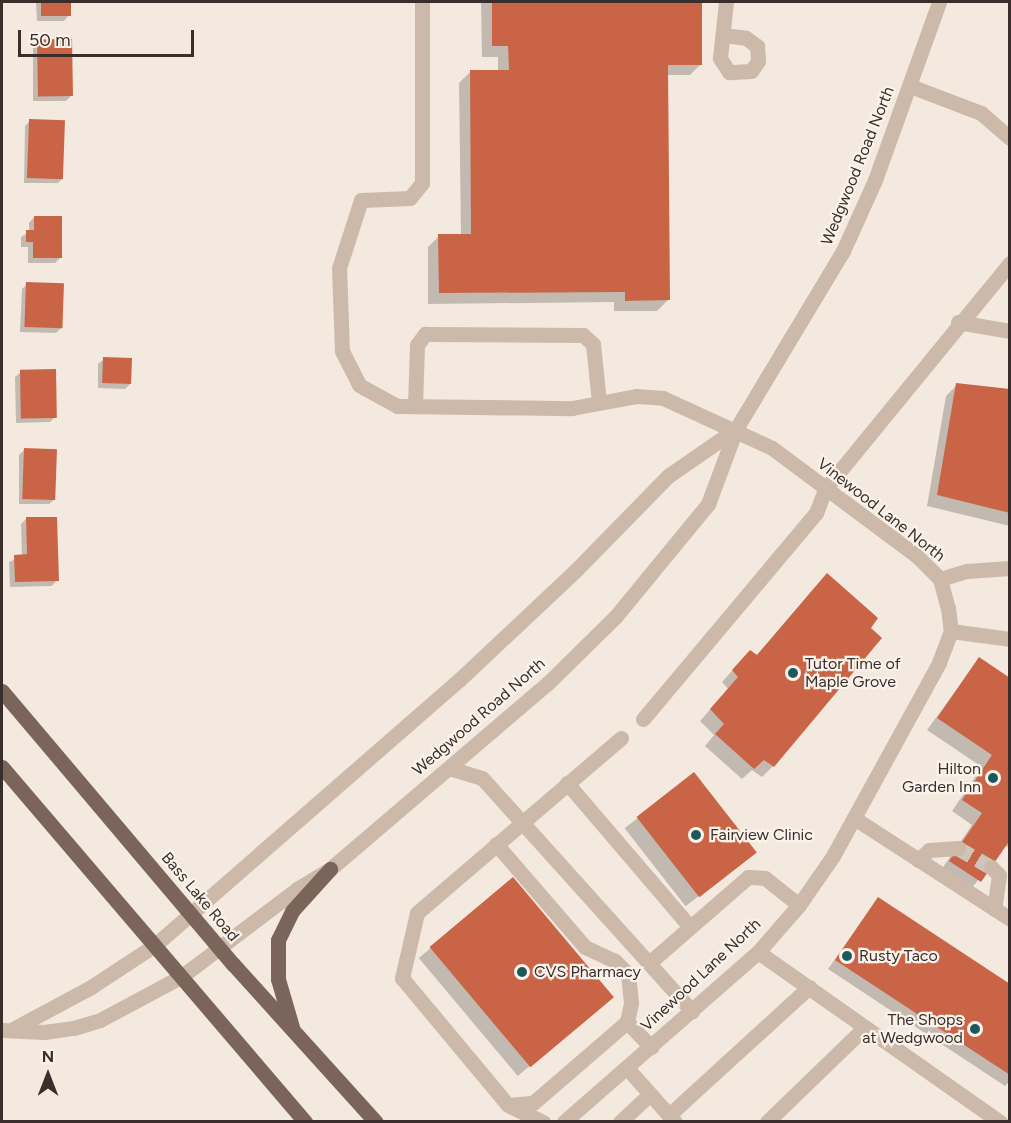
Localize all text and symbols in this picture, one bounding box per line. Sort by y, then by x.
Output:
scale bar [21,18,196,56]
text: 50 m [29,29,71,51]
street label: Wedgwood Road North [817,84,899,248]
street label: Vinewood Lane North [813,454,949,566]
street label: Wedgwood Road North [409,654,549,780]
place label: Tutor Time of Maple Grove [805,654,901,692]
marker: Tutor Time of Maple Grove [786,666,800,680]
place label: Hilton Garden Inn [902,759,981,797]
marker: Hilton Garden Inn [986,771,1000,785]
place label: Fairview Clinic [710,825,813,845]
marker: Fairview Clinic [687,826,705,844]
street label: Bass Lake Road [157,849,243,945]
street label: Vinewood Lane North [637,915,765,1035]
place label: Rusty Taco [859,946,938,966]
marker: Rusty Taco [840,949,854,963]
place label: CVS Pharmacy [534,962,641,982]
marker: CVS Pharmacy [515,965,529,979]
place label: The Shops at Wedgwood [862,1010,963,1048]
marker: The Shops at Wedgwood [968,1022,982,1036]
north arrow [18,1045,78,1105]
text: N [42,1047,54,1066]

